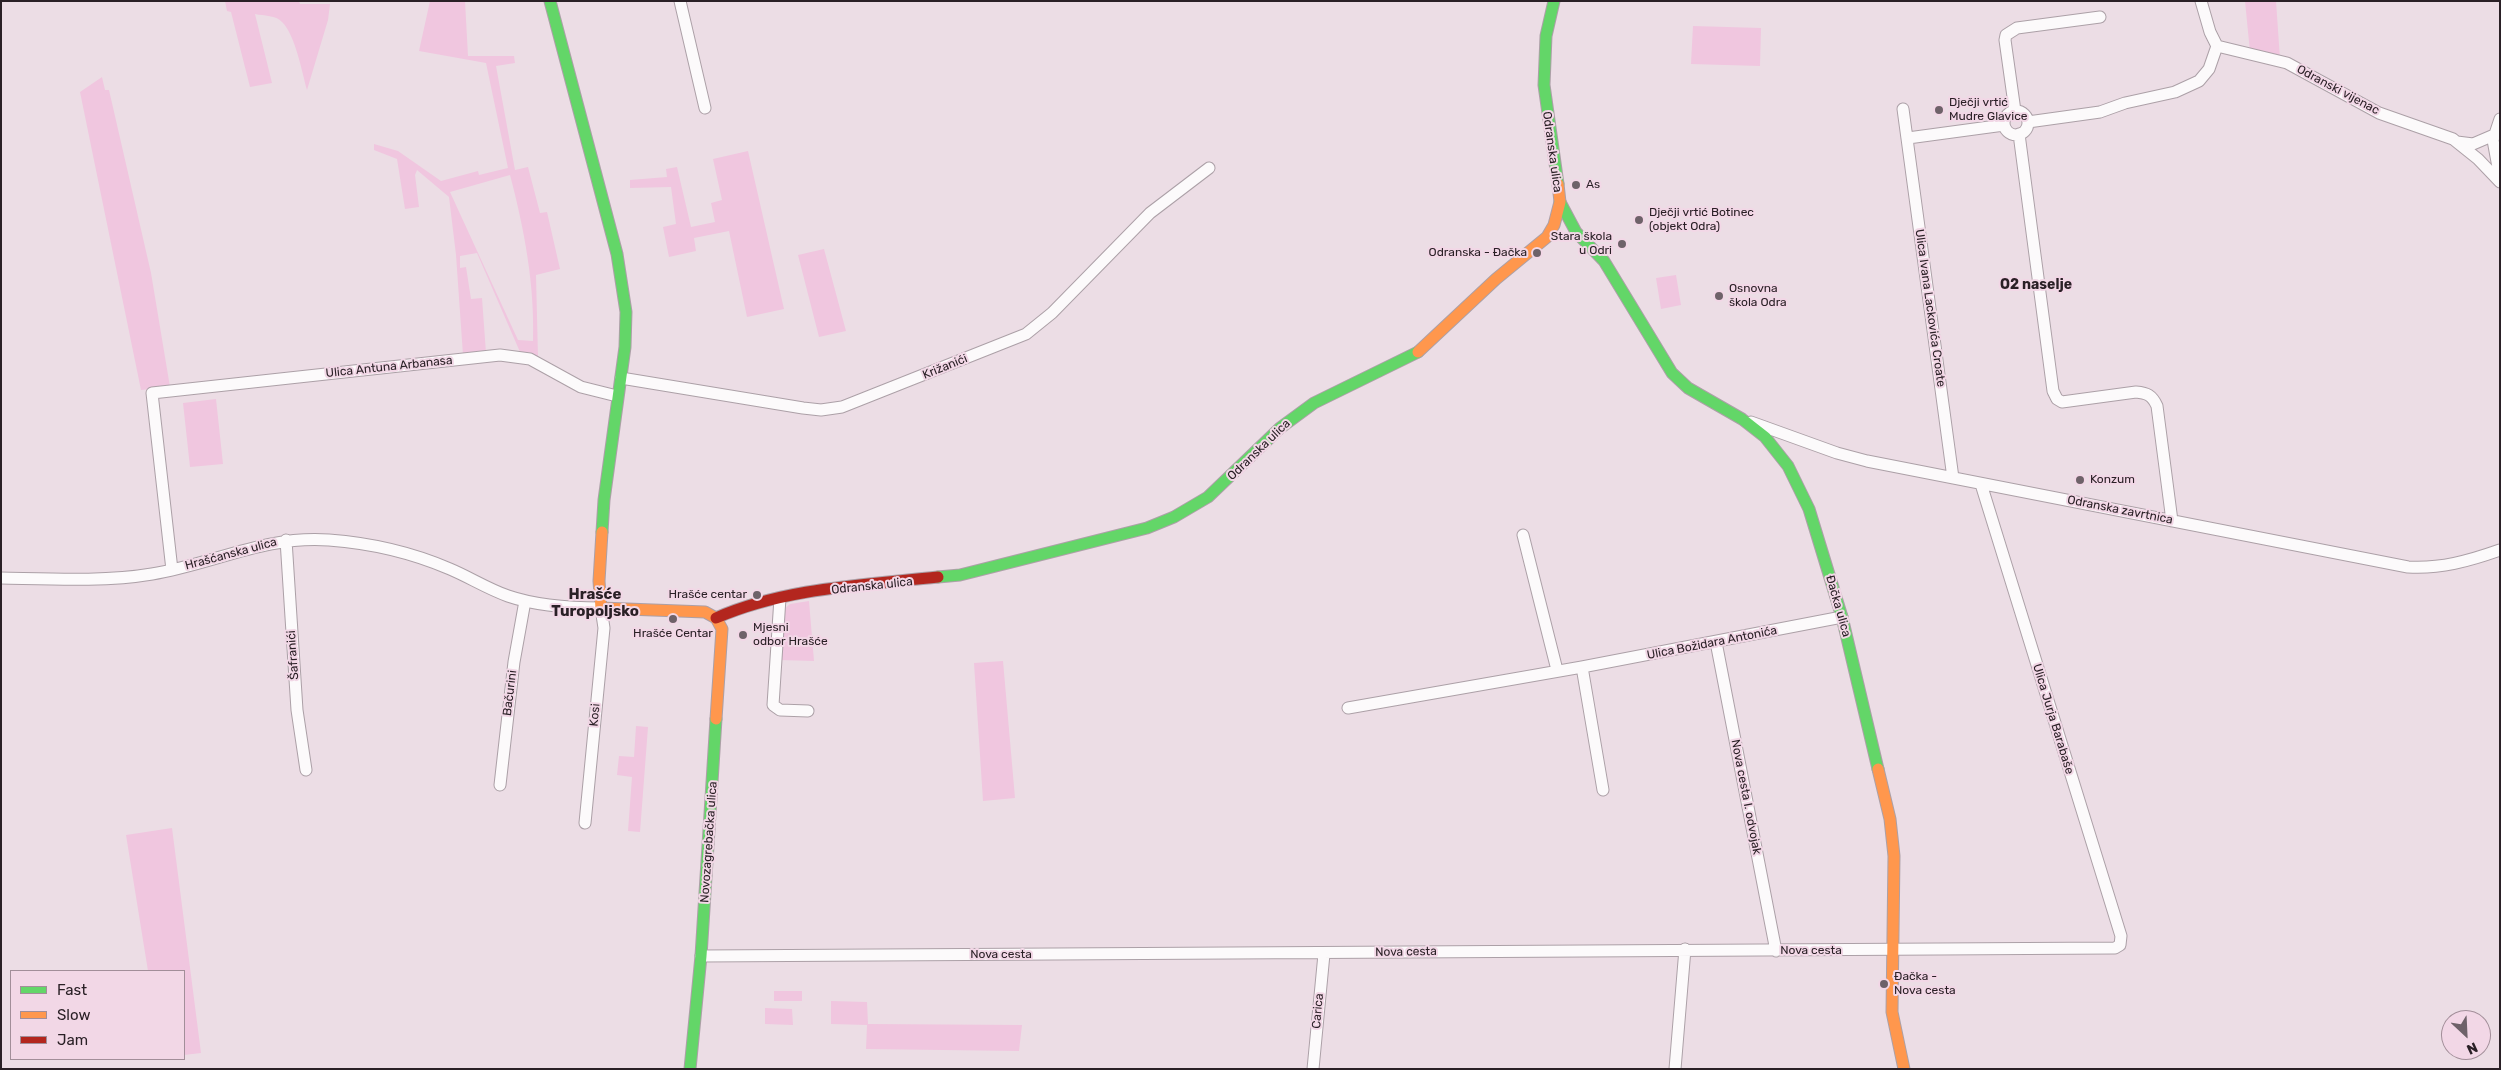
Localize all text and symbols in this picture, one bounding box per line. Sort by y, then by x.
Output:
street label: Odranski vijenac [2294,62,2382,118]
place label: Dječji vrtić Mudre Glavice [1949,96,2027,124]
marker: Dječji vrtić Mudre Glavice [1933,104,1945,116]
street label: Odranska ulica [1539,111,1565,193]
place label: As [1586,178,1600,192]
marker: As [1570,179,1582,191]
place label: Dječji vrtić Botinec (objekt Odra) [1649,206,1754,234]
marker: Dječji vrtić Botinec (objekt Odra) [1633,214,1645,226]
street label: Ulica Ivana Lackovića Croate [1912,228,1948,388]
place label: Stara škola u Odri [1551,230,1612,258]
marker: Stara škola u Odri [1616,238,1628,250]
place label: Odranska - Đačka [1429,246,1527,260]
marker: Odranska - Đačka [1531,247,1543,259]
district label: O2 naselje [2000,277,2072,293]
place label: Osnovna škola Odra [1729,282,1787,310]
marker: Osnovna škola Odra [1713,290,1725,302]
street label: Križanići [920,352,970,382]
street label: Ulica Antuna Arbanasa [325,353,453,381]
street label: Odranska ulica [1225,416,1293,484]
place label: Konzum [2090,473,2135,487]
marker: Konzum [2074,474,2086,486]
street label: Odranska zavrtnica [2066,493,2174,527]
street label: Hrašćanska ulica [184,535,278,573]
street label: Đačka ulica [1822,573,1854,639]
street label: Odranska ulica [831,575,913,597]
district label: Hrašće Turopoljsko [551,586,639,621]
place label: Hrašće centar [669,588,747,602]
marker: Hrašće centar [751,589,763,601]
marker: Hrašće Centar [667,613,679,625]
place label: Mjesni odbor Hrašće [753,621,828,649]
street label: Ulica Božidara Antonića [1646,623,1778,663]
place label: Hrašće Centar [633,627,713,641]
marker: Mjesni odbor Hrašće [737,629,749,641]
street label: Šafranići [284,630,302,680]
street label: Ulica Jurja Barabaše [2029,662,2077,776]
street label: Bačurini [500,669,520,717]
street label: Kosi [587,703,603,727]
street label: Nova cesta I. odvojak [1728,738,1764,856]
street label: Novozagrebačka ulica [698,781,720,903]
street label: Nova cesta [1375,944,1437,960]
street label: Nova cesta [1780,944,1842,958]
street label: Nova cesta [970,948,1032,962]
legend [10,970,185,1060]
place label: Đačka - Nova cesta [1894,970,1956,998]
marker: Đačka - Nova cesta [1878,978,1890,990]
text: Fast [57,981,87,999]
street label: Carica [1309,993,1327,1029]
text: Slow [57,1006,90,1024]
north arrow [2441,1010,2491,1060]
text: Jam [57,1031,88,1049]
text: N [2464,1038,2480,1058]

